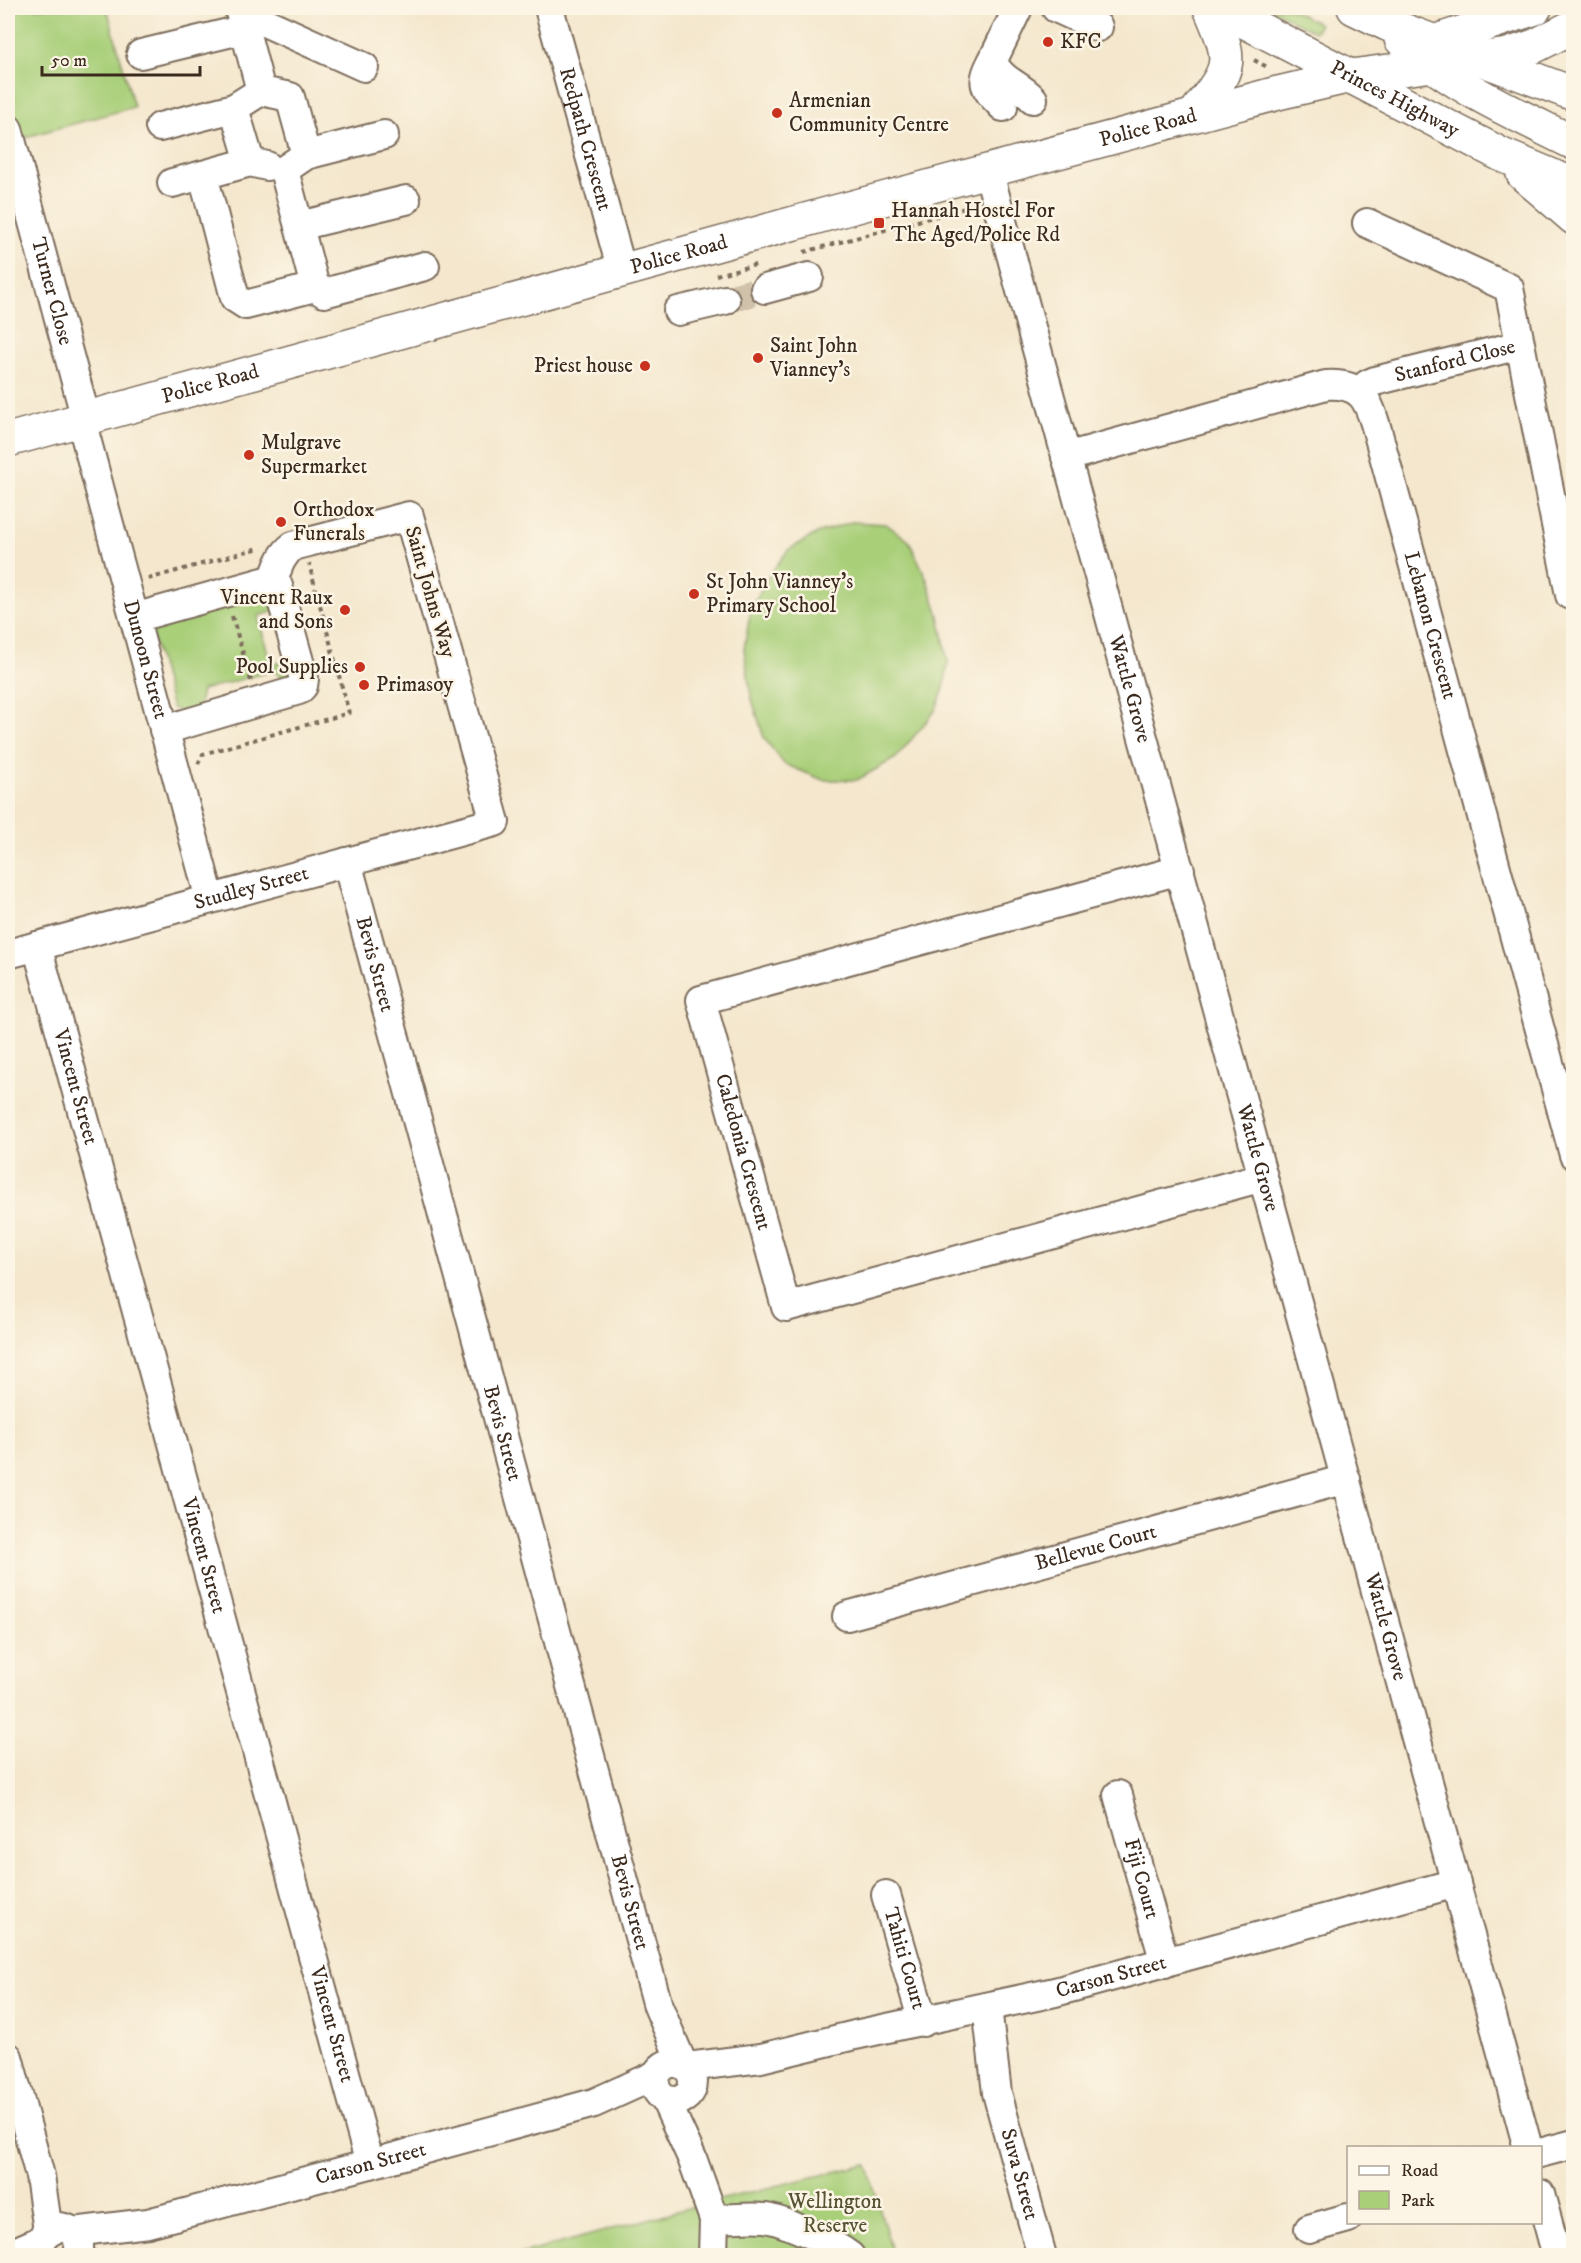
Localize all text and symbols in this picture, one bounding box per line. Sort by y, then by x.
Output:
place label: KFC [1060,29,1102,55]
marker: KFC [1041,35,1055,49]
scale bar [42,39,200,77]
text: 50 m [51,50,87,72]
street label: Princes Highway [1326,55,1465,144]
street label: Redpath Crescent [553,64,618,214]
place label: Armenian Community Centre [789,88,949,138]
street label: Police Road [1097,102,1200,153]
marker: Armenian Community Centre [770,106,784,120]
place label: Hannah Hostel For The Aged/Police Rd [891,198,1060,248]
marker: Hannah Hostel For The Aged/Police Rd [872,216,886,230]
street label: Police Road [628,229,731,281]
street label: Turner Close [25,235,79,348]
place label: Saint John Vianney's [769,333,858,383]
street label: Stanford Close [1392,334,1518,389]
marker: Saint John Vianney's [751,351,765,365]
place label: Priest house [534,353,633,379]
street label: Police Road [159,358,262,410]
marker: Priest house [638,359,652,373]
place label: Mulgrave Supermarket [261,430,368,480]
marker: Mulgrave Supermarket [242,448,256,462]
place label: Orthodox Funerals [293,497,375,547]
marker: Orthodox Funerals [274,515,288,529]
street label: Saint Johns Way [399,523,461,662]
street label: Lebanon Crescent [1398,549,1463,702]
place label: St John Vianney's Primary School [706,569,853,619]
place label: Vincent Raux and Sons [219,585,333,635]
marker: St John Vianney's Primary School [687,587,701,601]
street label: Dunoon Street [117,597,174,722]
marker: Vincent Raux and Sons [338,603,352,617]
street label: Wattle Grove [1102,631,1157,746]
place label: Pool Supplies [235,654,348,680]
marker: Pool Supplies [353,660,367,674]
place label: Primasoy [376,672,454,698]
marker: Primasoy [357,678,371,692]
street label: Studley Street [191,860,312,916]
street label: Bevis Street [349,914,400,1015]
street label: Vincent Street [47,1025,104,1148]
street label: Caledonia Crescent [709,1071,777,1233]
street label: Wattle Grove [1230,1100,1285,1215]
street label: Bevis Street [477,1383,528,1484]
street label: Vincent Street [175,1494,232,1617]
street label: Bellevue Court [1032,1519,1160,1577]
street label: Wattle Grove [1358,1569,1413,1684]
street label: Fiji Court [1118,1836,1165,1922]
street label: Bevis Street [604,1852,655,1953]
street label: Tahiti Court [877,1904,932,2013]
street label: Carson Street [1053,1949,1169,2004]
street label: Vincent Street [303,1963,360,2086]
street label: Suva Street [994,2126,1045,2223]
street label: Carson Street [313,2136,429,2191]
legend [1347,2146,1542,2224]
text: Road [1401,2160,1438,2182]
park label: Wellington Reserve [787,2189,882,2239]
text: Park [1401,2190,1435,2212]

